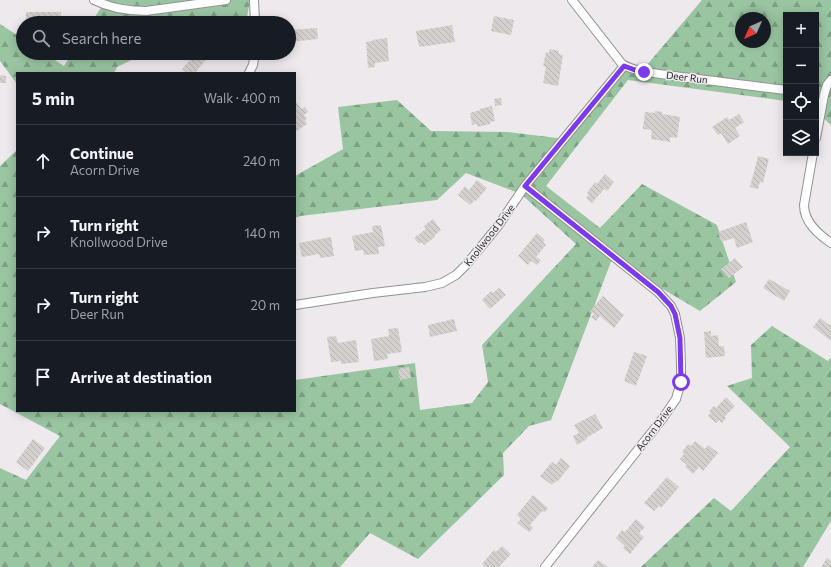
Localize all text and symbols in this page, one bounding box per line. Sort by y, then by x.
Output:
north arrow [735,12,771,48]
map controls [783,12,819,156]
button: + [783,12,819,48]
search box [16,16,296,60]
icon: search [30,27,52,49]
text: Search here [62,29,141,47]
button: − [783,48,819,84]
route end [635,63,653,81]
street label: Deer Run [666,68,708,86]
button: locate [783,84,819,120]
text: 5 min [32,88,75,109]
text: Walk · 400 m [204,90,280,106]
button: layers [783,120,819,156]
text: Continue [70,144,134,162]
icon: ahead [32,150,54,172]
text: 240 m [243,153,280,169]
text: Acorn Drive [70,162,139,178]
street label: Knollwood Drive [461,202,517,268]
text: Turn right [70,216,139,234]
icon: right [32,222,54,244]
text: 140 m [244,225,280,241]
text: Knollwood Drive [70,234,168,250]
text: Turn right [70,288,139,306]
icon: right [32,294,54,316]
text: 20 m [251,297,280,313]
text: Deer Run [70,306,124,322]
icon: arrive [32,366,54,388]
text: Arrive at destination [70,368,212,386]
route start [672,373,690,391]
street label: Acorn Drive [633,403,675,453]

